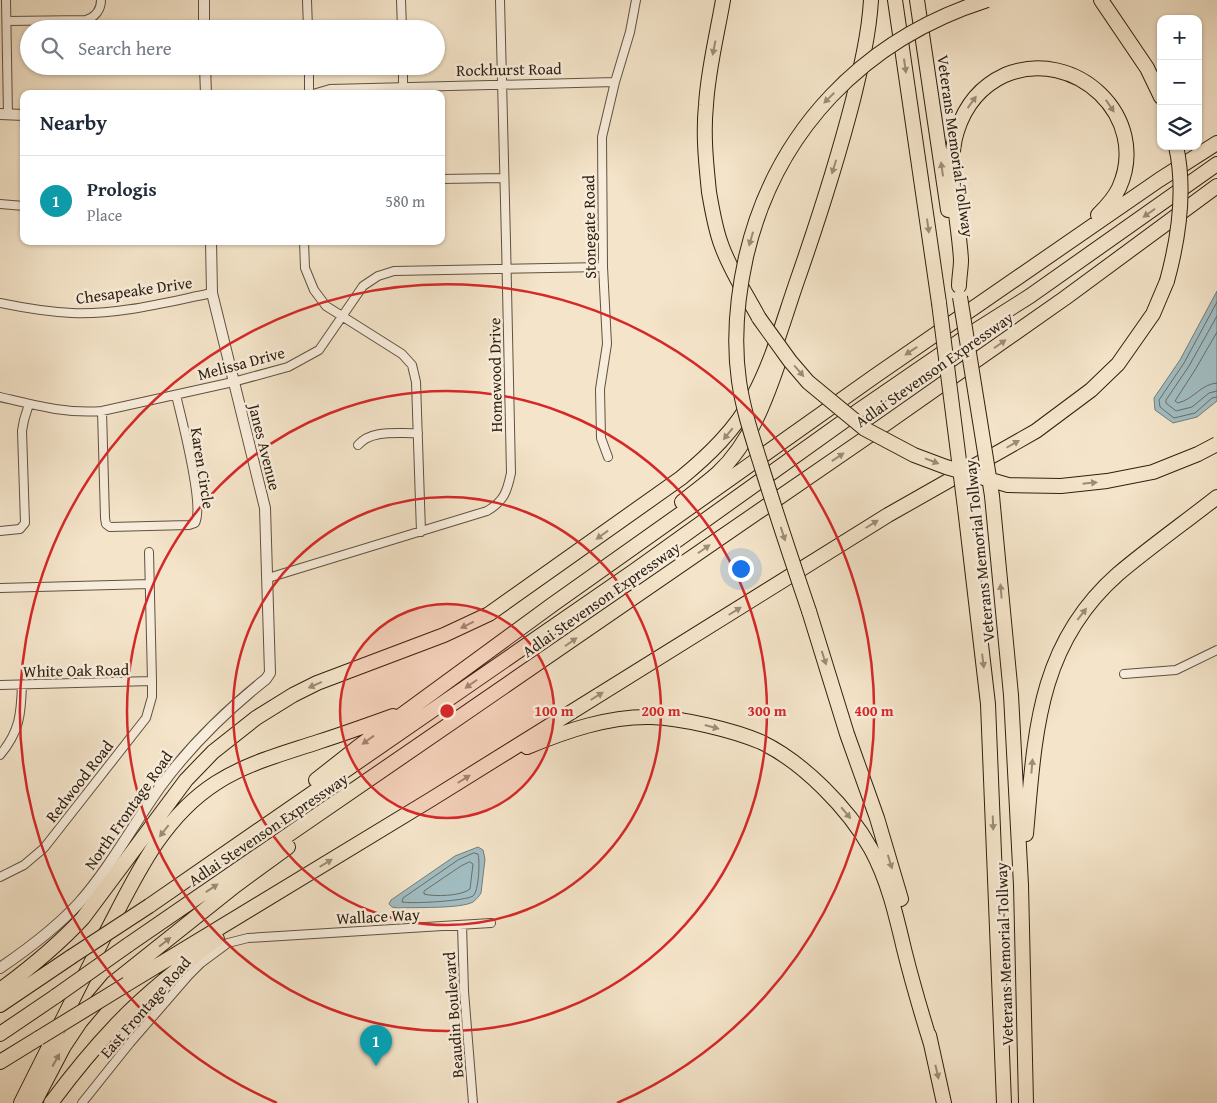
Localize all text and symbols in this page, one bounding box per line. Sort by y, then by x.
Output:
map controls [1157,15,1202,150]
button: + [1157,15,1202,60]
search box [20,20,445,75]
icon: search [38,34,66,62]
text: Search here [78,34,172,62]
one-way arrow [710,40,718,55]
street label: Veterans Memorial Tollway [931,53,981,239]
street label: Rockhurst Road [456,56,562,82]
one-way arrow [901,58,909,74]
button: − [1157,60,1202,105]
one-way arrow [823,92,835,104]
one-way arrow [966,96,977,109]
one-way arrow [1105,99,1115,112]
button: layers [1157,105,1202,150]
text: Nearby [40,107,107,138]
one-way arrow [829,159,837,174]
one-way arrow [937,160,945,176]
street label: Stonegate Road [576,174,602,279]
text: Prologis [87,175,157,203]
text: 1 [52,189,60,213]
text: 580 m [385,189,425,213]
text: Place [87,203,122,227]
one-way arrow [1142,208,1156,218]
one-way arrow [924,219,932,235]
one-way arrow [746,232,754,247]
street label: Chesapeake Drive [74,270,194,310]
street label: Adlai Stevenson Expressway [850,305,1018,433]
street label: Homewood Drive [482,317,508,433]
one-way arrow [993,339,1007,349]
street label: Melissa Drive [195,340,287,386]
one-way arrow [905,346,918,356]
one-way arrow [793,364,804,377]
street label: Janes Avenue [242,399,287,493]
street label: Karen Circle [185,426,221,510]
one-way arrow [722,427,733,440]
one-way arrow [1007,439,1020,448]
one-way arrow [831,452,845,462]
one-way arrow [924,458,939,465]
street label: Veterans Memorial Tollway [957,458,1001,644]
one-way arrow [1083,479,1099,487]
one-way arrow [866,520,879,529]
one-way arrow [780,526,788,541]
one-way arrow [595,530,608,540]
street label: Adlai Stevenson Expressway [517,535,685,663]
one-way arrow [697,544,711,554]
your location [728,556,754,582]
one-way arrow [997,583,1005,599]
one-way arrow [728,606,741,615]
one-way arrow [1077,608,1088,621]
one-way arrow [459,621,474,629]
one-way arrow [564,637,577,647]
one-way arrow [820,651,828,666]
one-way arrow [979,653,987,669]
street label: White Oak Road [23,657,130,683]
one-way arrow [464,679,478,689]
one-way arrow [308,681,322,689]
one-way arrow [590,692,603,701]
text: 100 m [534,700,574,721]
text: 200 m [641,700,681,721]
text: 300 m [747,700,787,721]
text: 400 m [854,700,894,721]
centre of rings [438,702,456,720]
one-way arrow [705,724,720,732]
street label: Redwood Road [39,735,119,827]
one-way arrow [361,735,375,745]
street label: North Frontage Road [78,745,178,874]
one-way arrow [1028,758,1036,774]
street label: Adlai Stevenson Expressway [183,766,353,892]
one-way arrow [458,774,471,783]
one-way arrow [840,806,852,818]
one-way arrow [989,815,997,831]
one-way arrow [159,824,170,837]
one-way arrow [887,855,895,870]
one-way arrow [319,859,332,868]
street label: Veterans Memorial Tollway [989,862,1019,1046]
one-way arrow [205,883,219,893]
street label: Wallace Way [336,902,420,930]
one-way arrow [158,936,171,947]
street label: East Frontage Road [94,950,196,1063]
street label: Beaudin Boulevard [437,951,469,1079]
pin: 1 [360,1025,392,1066]
one-way arrow [52,1052,60,1067]
one-way arrow [933,1064,941,1079]

